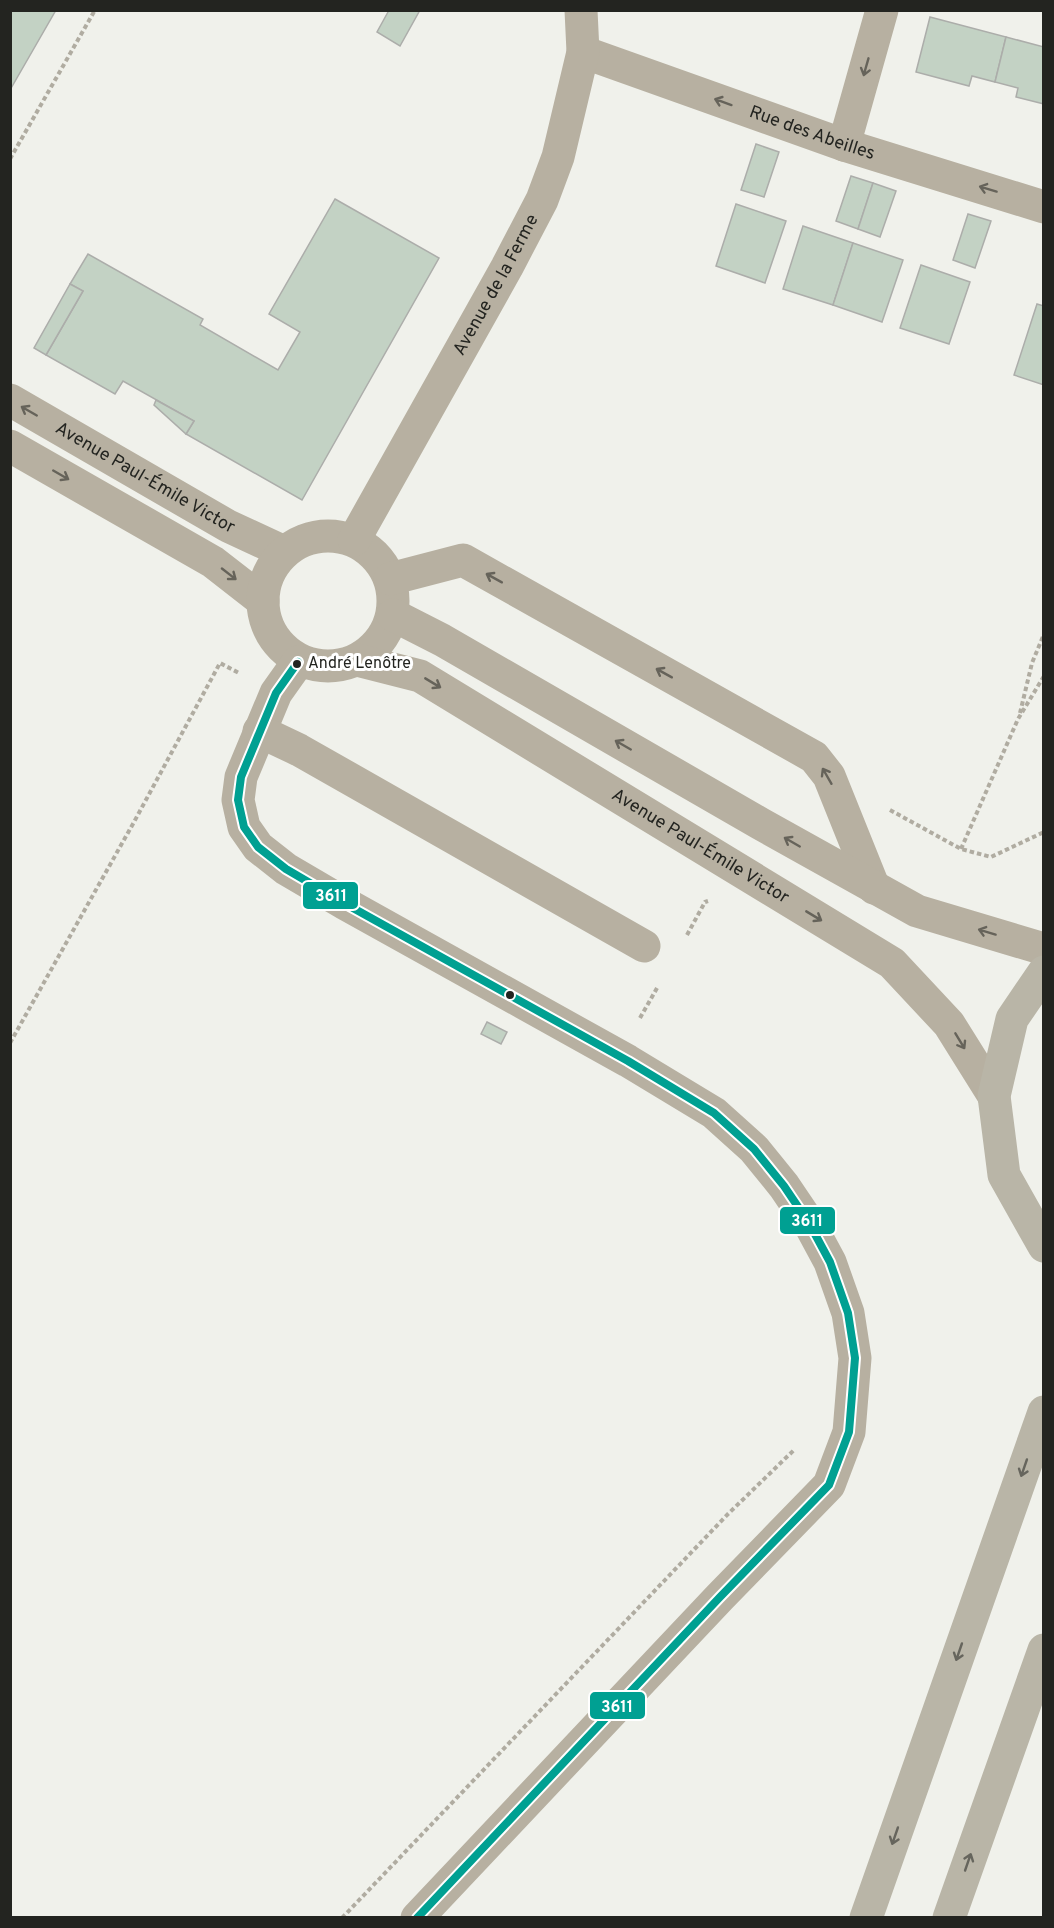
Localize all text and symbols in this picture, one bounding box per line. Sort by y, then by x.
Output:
one-way arrow [860,57,871,76]
one-way arrow [714,95,733,106]
street label: Rue des Abeilles [746,101,878,165]
one-way arrow [979,183,998,194]
street label: Avenue de la Ferme [448,210,544,360]
one-way arrow [21,405,38,417]
street label: Avenue Paul-Émile Victor [51,417,238,539]
one-way arrow [52,469,69,481]
one-way arrow [220,568,236,581]
one-way arrow [486,571,503,583]
place label: André Lenôtre [308,654,411,674]
marker: André Lenôtre [291,658,303,670]
one-way arrow [656,667,674,678]
one-way arrow [424,677,441,690]
one-way arrow [615,739,632,751]
one-way arrow [821,768,833,785]
street label: Avenue Paul-Émile Victor [607,784,793,909]
one-way arrow [784,836,802,847]
line badge: 3611 [302,881,359,910]
text: 3611 [315,887,347,907]
one-way arrow [805,910,822,922]
one-way arrow [978,926,997,937]
unlabelled marker [504,989,516,1001]
one-way arrow [954,1032,966,1049]
line badge: 3611 [779,1206,836,1235]
text: 3611 [791,1212,823,1232]
one-way arrow [1018,1458,1029,1477]
one-way arrow [953,1642,964,1661]
line badge: 3611 [589,1691,646,1720]
text: 3611 [601,1698,633,1718]
one-way arrow [888,1826,899,1845]
one-way arrow [964,1853,975,1872]

